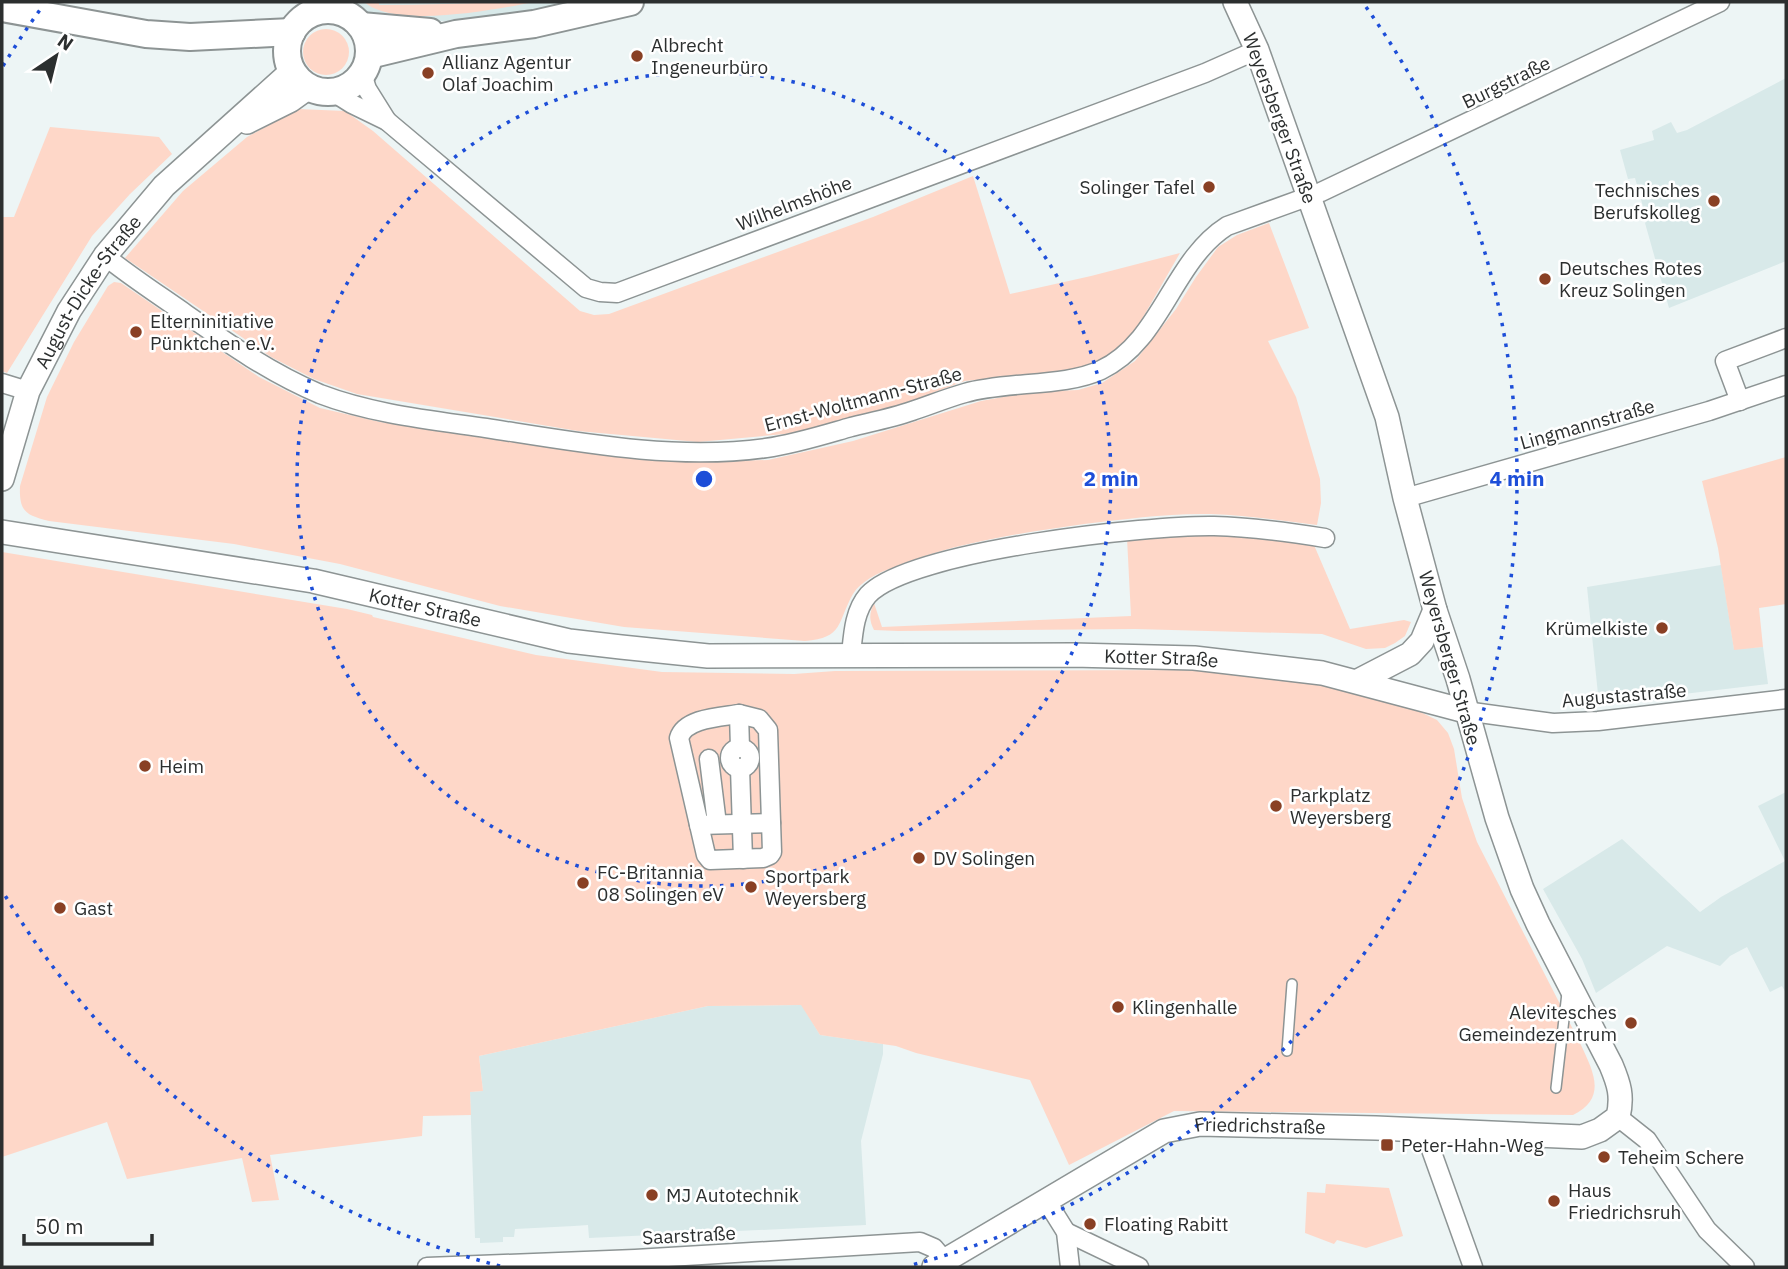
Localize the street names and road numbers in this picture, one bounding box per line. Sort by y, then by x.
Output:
street label: Weyersberger Straße [1238,29,1322,207]
street label: Burgstraße [1458,50,1554,114]
street label: Wilhelmshöhe [733,170,855,236]
street label: August-Dicke-Straße [30,210,146,373]
street label: Ernst-Woltmann-Straße [762,361,964,437]
street label: Lingmannstraße [1517,393,1657,455]
street label: Weyersberger Straße [1414,568,1486,748]
street label: Kotter Straße [367,583,484,632]
street label: Kotter Straße [1104,644,1220,673]
street label: Augustastraße [1561,678,1687,712]
street label: Friedrichstraße [1192,1111,1326,1139]
street label: Saarstraße [642,1221,736,1249]

